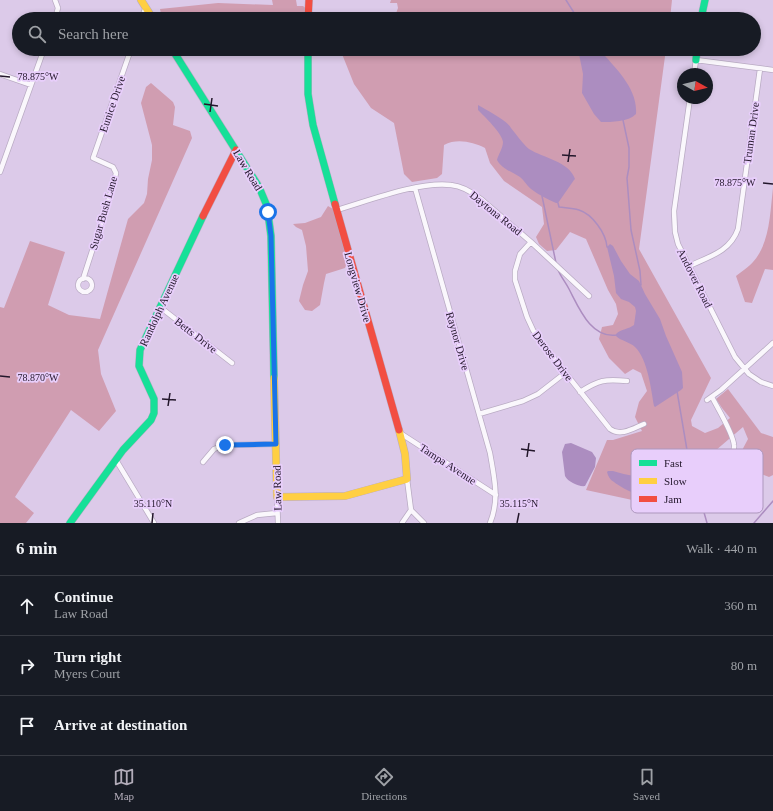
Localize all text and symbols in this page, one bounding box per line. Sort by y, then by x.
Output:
search box [12,12,761,56]
icon: search [26,23,48,45]
text: Search here [58,26,128,42]
north arrow [677,68,713,104]
text: 78.875°W [18,71,59,82]
street label: Eunice Drive [97,74,127,134]
street label: Truman Drive [741,101,761,165]
street label: Law Road [231,147,265,193]
street label: Sugar Bush Lane [87,175,119,251]
text: 78.875°W [715,177,756,188]
street label: Daytona Road [468,188,525,238]
route start [259,203,277,221]
street label: Andover Road [675,247,715,310]
street label: Longview Drive [342,251,374,324]
street label: Randolph Avenue [137,272,181,348]
street label: Raynor Drive [444,310,472,372]
street label: Betts Drive [172,315,220,355]
street label: Derose Drive [530,329,576,383]
text: 78.870°W [18,372,59,383]
route end [216,436,234,454]
street label: Tampa Avenue [417,441,479,487]
legend [631,449,763,513]
text: Fast [664,457,682,469]
street label: Law Road [271,465,283,511]
text: Slow [664,475,687,487]
text: Jam [664,493,682,505]
text: 35.110°N [134,498,172,509]
text: 35.115°N [500,498,538,509]
text: 6 min [16,539,57,558]
text: Walk · 440 m [686,541,757,556]
text: Continue [54,589,113,605]
icon: ahead [16,595,38,617]
text: 360 m [724,598,757,613]
text: Law Road [54,606,108,621]
text: Turn right [54,649,121,665]
icon: right [16,655,38,677]
text: 80 m [731,658,757,673]
text: Myers Court [54,666,120,681]
icon: arrive [16,715,38,737]
text: Arrive at destination [54,717,187,733]
tab: Map [113,766,135,802]
tab: Directions [361,766,407,802]
tab: Saved [633,766,660,802]

